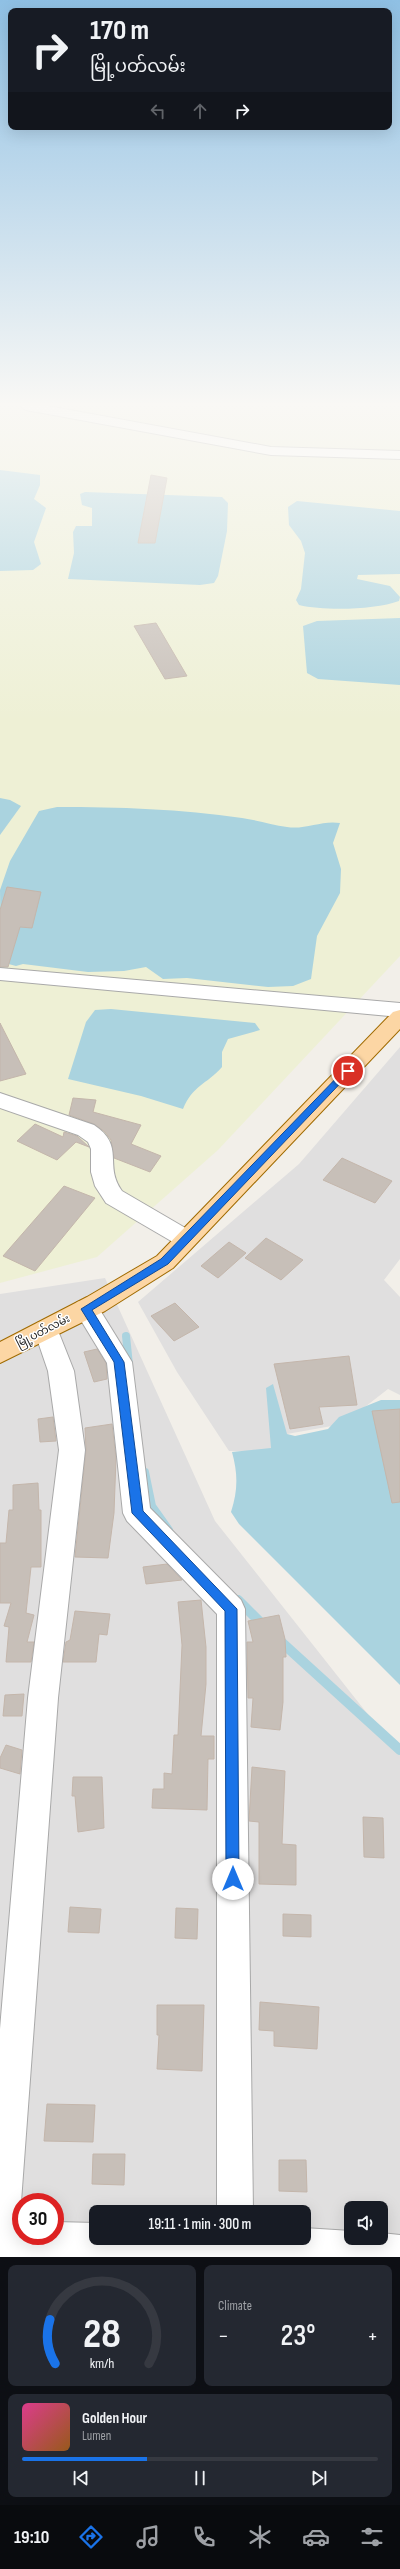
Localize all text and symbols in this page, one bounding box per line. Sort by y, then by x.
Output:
text: 170 m [90,14,149,47]
icon: right [24,24,76,76]
text: မြို့ပတ်လမ်း [90,56,186,77]
icon: left [147,100,169,122]
icon: ahead [189,100,211,122]
icon: right [231,100,253,122]
pin [331,1054,365,1088]
icon: arrive [337,1060,359,1082]
street label: မြို့ပတ်လမ်း [14,1311,73,1352]
position arrow [212,1858,254,1900]
speed limit sign: 30 [12,2193,64,2245]
map controls [344,2201,388,2245]
button: sound [344,2201,388,2245]
text: 19:11 · 1 min · 300 m [149,2215,251,2234]
text: Climate [218,2298,252,2314]
text: 28 [83,2309,121,2358]
text: 23° [280,2318,316,2354]
text: − [218,2323,229,2350]
text: + [367,2323,378,2350]
text: km/h [90,2354,114,2371]
text: Golden Hour [82,2409,147,2428]
text: Lumen [82,2428,111,2444]
icon: previous [70,2467,92,2489]
icon: pause [189,2467,211,2489]
icon: next [308,2467,330,2489]
icon: directions [77,2523,105,2551]
icon: music [134,2523,162,2551]
icon: phone [190,2523,218,2551]
icon: climate [246,2523,274,2551]
icon: car [302,2523,330,2551]
icon: filters [358,2523,386,2551]
text: 19:10 [14,2527,49,2548]

